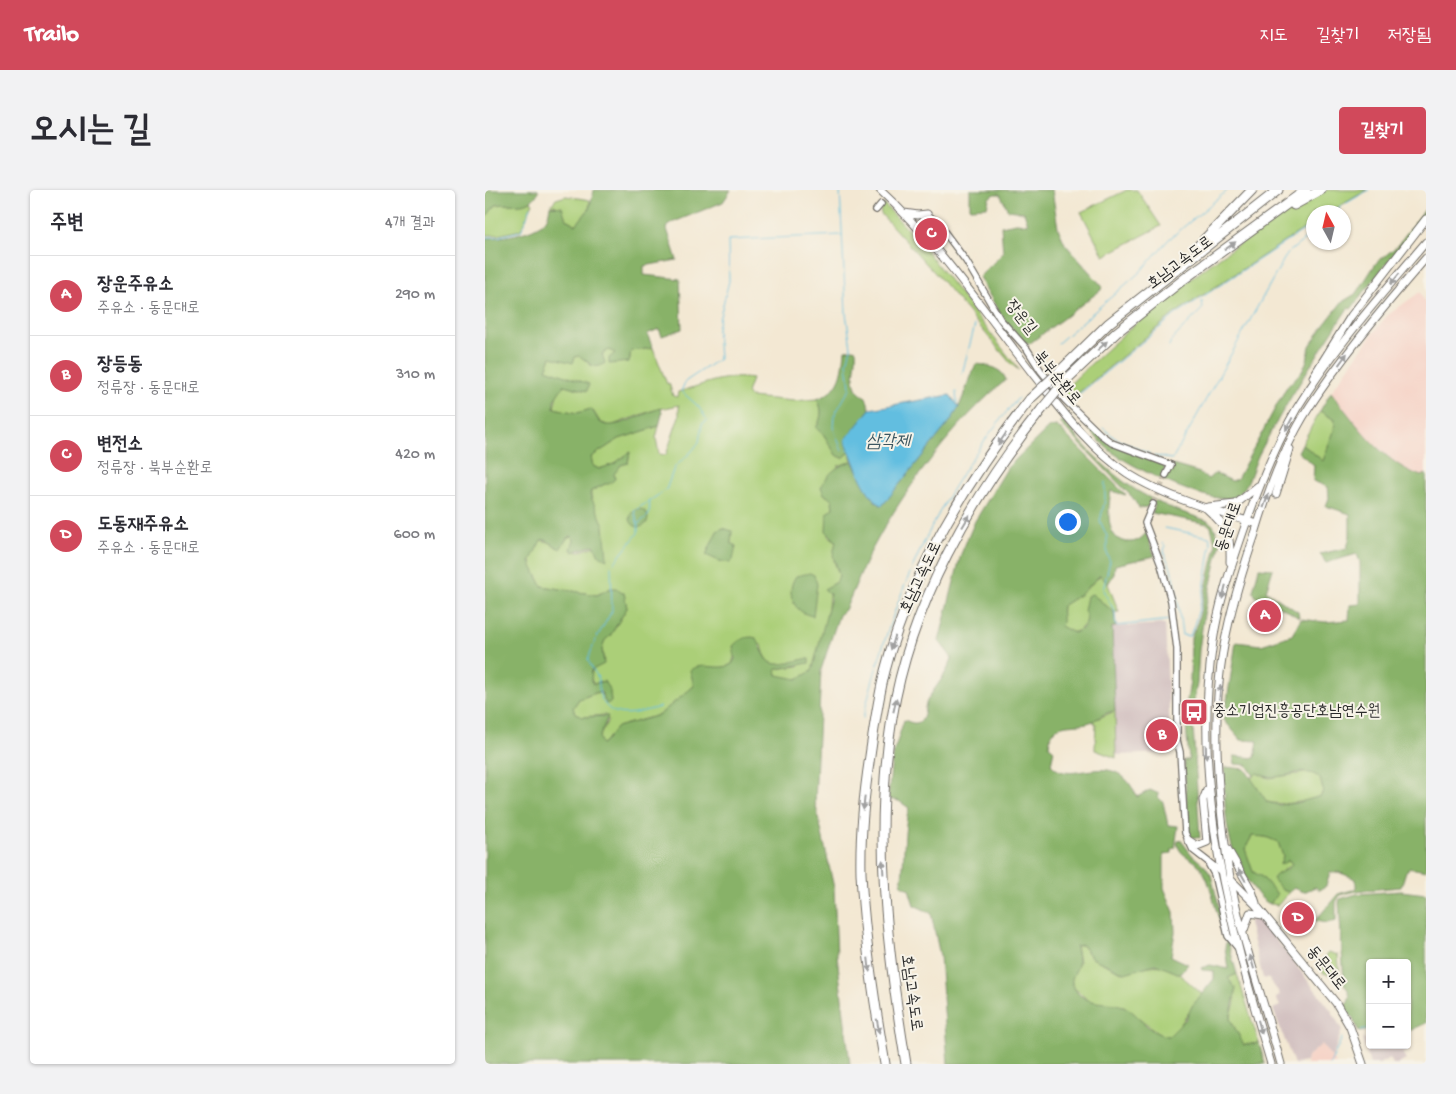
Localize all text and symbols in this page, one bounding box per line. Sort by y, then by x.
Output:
text: Trailo [25,21,79,50]
text: 지도 [1259,26,1288,47]
text: 길찾기 [1316,26,1360,47]
text: 저장됨 [1388,26,1431,47]
button: 길찾기 [1339,107,1426,154]
text: 오시는 길 [30,112,151,153]
north arrow [1306,205,1351,250]
text: 주변 [50,212,84,237]
text: 4개 결과 [385,215,435,234]
pin: C [915,215,947,253]
street label: 호남고속도로 [1144,232,1218,295]
one-way arrow [1223,241,1237,251]
one-way arrow [1389,272,1400,285]
text: 장운주유소 [97,274,173,297]
text: A [61,286,71,305]
text: 290 m [395,286,435,305]
street label: 장운길 [1000,297,1040,339]
text: 주유소 · 동문대로 [97,300,200,319]
one-way arrow [1096,340,1108,352]
street label: 북부순환로 [1028,347,1084,410]
one-way arrow [1338,353,1348,366]
text: 장등동 [97,354,143,377]
text: B [62,366,70,385]
text: 310 m [396,366,435,385]
text: 정류장 · 동문대로 [97,380,200,399]
one-way arrow [1285,417,1293,431]
water label: 삼각제 [866,432,912,453]
one-way arrow [997,432,1007,446]
text: 변전소 [97,434,143,457]
text: C [62,446,70,465]
text: 420 m [395,446,435,465]
text: 정류장 · 북부순환로 [97,460,213,479]
one-way arrow [1262,493,1270,508]
street label: 동문대로 [1213,500,1247,554]
your location [1055,509,1081,535]
text: 도동재주유소 [97,514,189,537]
one-way arrow [962,515,971,528]
text: D [61,526,71,545]
text: 600 m [394,526,435,545]
street label: 호남고속도로 [896,539,947,617]
text: 주유소 · 동문대로 [97,540,200,559]
one-way arrow [1220,584,1228,599]
pin: A [1249,597,1281,635]
one-way arrow [889,636,897,651]
one-way arrow [1216,684,1224,700]
one-way arrow [891,697,899,712]
bus stop icon: 중소기업진흥공단호남연수원 [1179,697,1209,727]
place label: 중소기업진흥공단호남연수원 [1213,702,1380,722]
pin: B [1146,716,1178,754]
one-way arrow [1202,745,1210,761]
one-way arrow [860,795,868,811]
one-way arrow [879,858,887,874]
one-way arrow [1238,868,1247,881]
pin: D [1282,899,1314,937]
street label: 동문대로 [1301,943,1349,995]
street label: 호남고속도로 [895,953,926,1033]
one-way arrow [1247,954,1255,969]
one-way arrow [865,957,873,973]
map controls [1366,959,1411,1049]
button: + [1366,959,1411,1004]
button: − [1366,1004,1411,1049]
one-way arrow [875,1019,883,1035]
one-way arrow [1256,1020,1264,1035]

